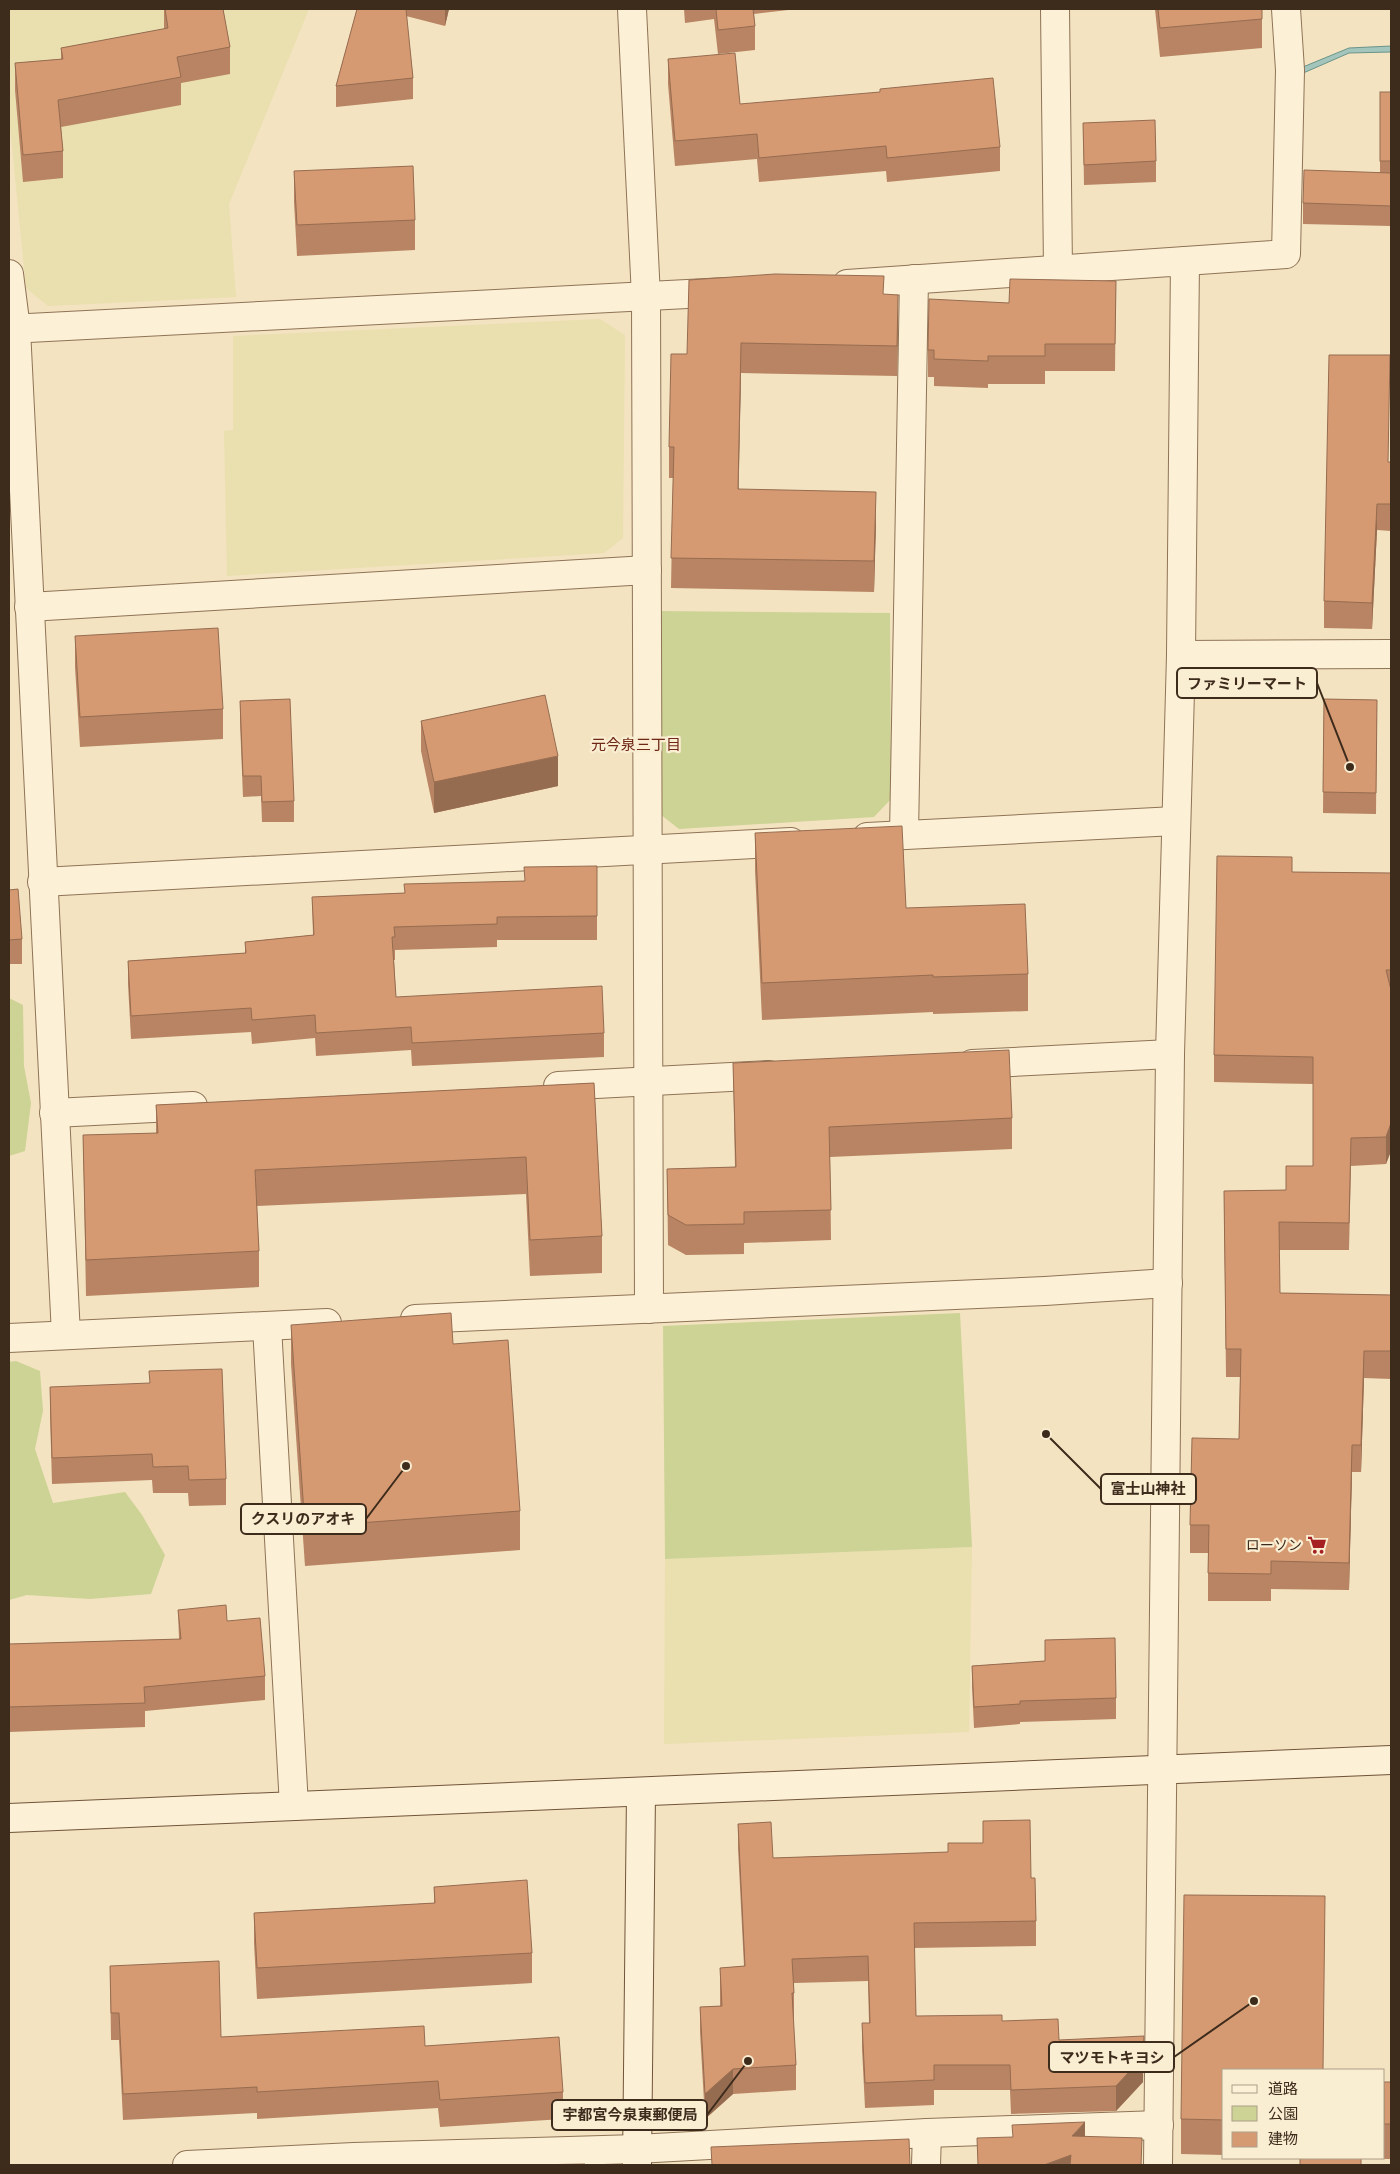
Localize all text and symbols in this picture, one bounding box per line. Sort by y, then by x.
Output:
callout: ファミリーマート [1177,668,1317,698]
text: ファミリーマート [1187,676,1307,692]
district label: 元今泉三丁目 [591,737,681,753]
callout: 富士山神社 [1101,1474,1196,1504]
text: 富士山神社 [1110,1480,1186,1497]
callout: クスリのアオキ [241,1504,366,1534]
text: クスリのアオキ [251,1511,355,1527]
supermarket icon: ローソン [1306,1534,1328,1556]
place label: ローソン [1246,1538,1302,1553]
callout: マツモトキヨシ [1049,2042,1174,2072]
text: マツモトキヨシ [1059,2050,1165,2066]
legend [1222,2069,1385,2159]
text: 道路 [1268,2081,1298,2097]
callout: 宇都宮今泉東郵便局 [552,2100,707,2130]
text: 公園 [1268,2106,1298,2122]
text: 宇都宮今泉東郵便局 [562,2107,698,2123]
text: 建物 [1268,2131,1298,2147]

